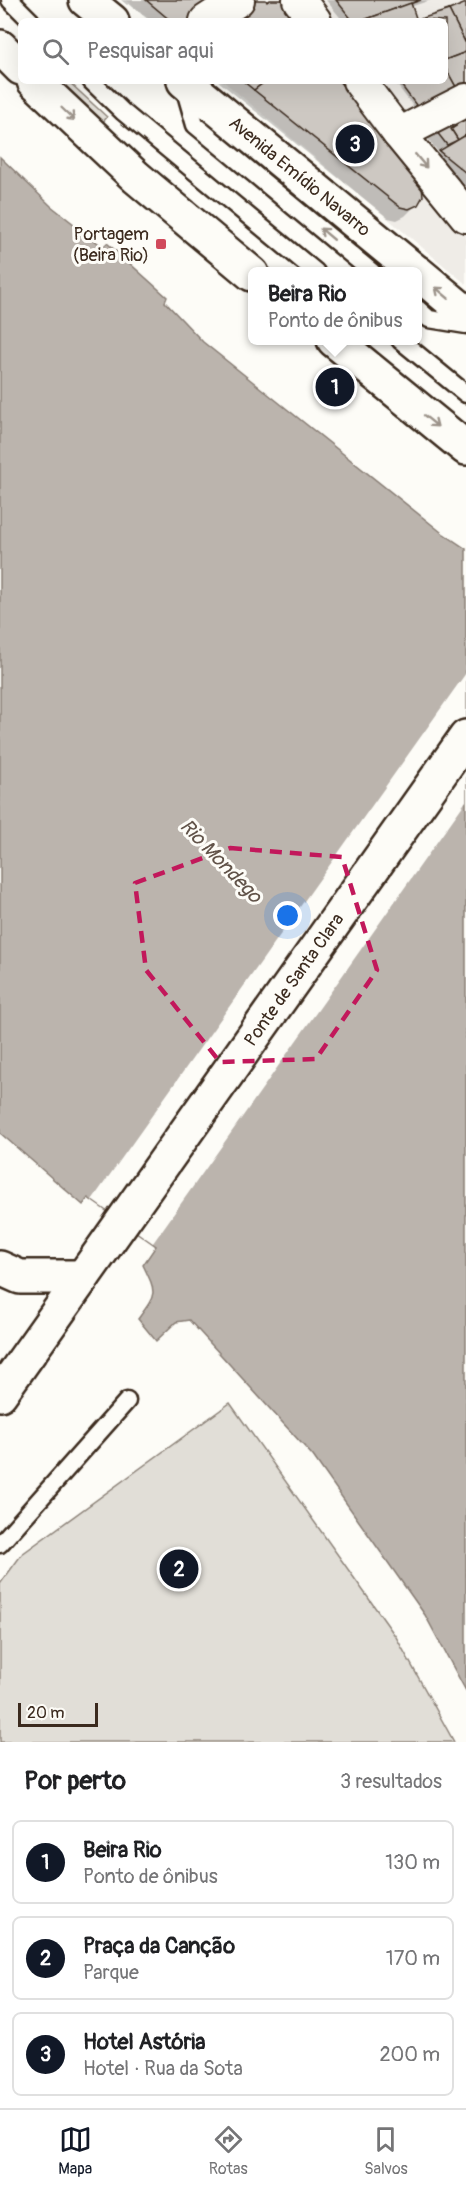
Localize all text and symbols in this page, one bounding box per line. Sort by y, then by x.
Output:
search box [18,18,448,84]
icon: search [39,35,72,68]
text: Pesquisar aqui [87,37,213,65]
one-way arrow [60,107,75,122]
street label: Avenida Emídio Navarro [224,111,376,242]
pin: 3 [336,122,374,166]
one-way arrow [414,152,427,168]
place label: Portagem (Beira Rio) [73,223,149,267]
one-way arrow [319,228,335,241]
marker: Portagem (Beira Rio) [154,237,168,251]
popup [248,267,422,345]
text: Beira Rio [268,280,346,308]
one-way arrow [435,286,450,300]
text: Ponto de ônibus [268,308,402,333]
pin: 1 [316,364,354,410]
one-way arrow [423,414,439,427]
water label: Rio Mondego [175,814,268,909]
your location [273,901,302,930]
street label: Ponte de Santa Clara [239,909,349,1051]
pin: 2 [160,1546,198,1592]
scale bar [18,1700,98,1728]
text: 20 m [27,1703,65,1723]
text: Por perto [24,1765,126,1797]
text: 3 resultados [340,1769,442,1794]
text: Beira Rio [83,1836,162,1864]
text: 1 [42,1850,49,1875]
text: 130 m [385,1850,440,1875]
text: Ponto de ônibus [83,1864,218,1889]
text: Praça da Canção [83,1932,235,1960]
text: 2 [40,1946,51,1971]
text: 170 m [386,1946,440,1971]
text: Parque [83,1960,139,1985]
text: Hotel Astória [83,2028,205,2056]
text: 3 [40,2042,51,2067]
text: 200 m [379,2042,440,2067]
text: Hotel · Rua da Sota [83,2056,243,2081]
tab: Mapa [58,2123,92,2179]
tab: Rotas [209,2123,248,2179]
tab: Salvos [364,2123,408,2179]

